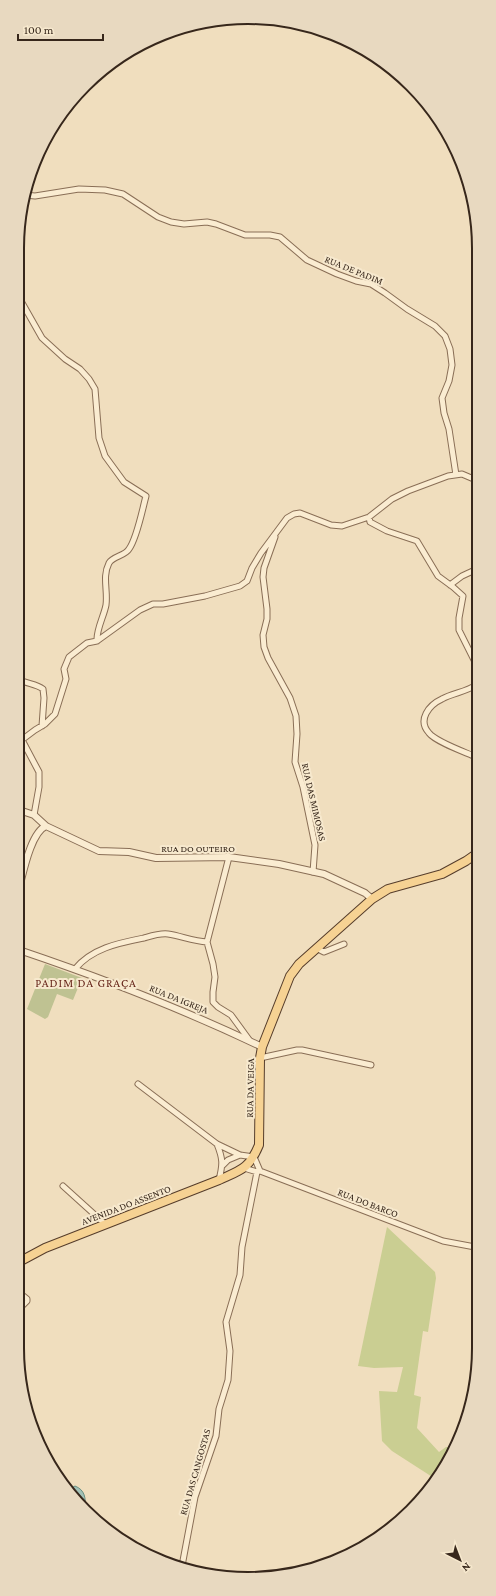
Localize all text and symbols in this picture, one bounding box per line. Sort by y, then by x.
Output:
scale bar [18,16,103,42]
text: 100 m [24,23,54,37]
street label: RUA DE PADIM [323,253,385,287]
street label: RUA DAS MIMOSAS [300,762,328,842]
street label: RUA DO OUTEIRO [161,843,235,854]
district label: PADIM DA GRAÇA [35,976,137,990]
street label: RUA DA IGREJA [148,982,210,1016]
street label: RUA DA VEIGA [244,1058,256,1118]
street label: AVENIDA DO ASSENTO [80,1183,172,1227]
street label: RUA DO BARCO [336,1186,400,1220]
street label: RUA DAS CANGOSTAS [177,1427,213,1516]
north arrow [440,1540,480,1580]
text: N [460,1560,473,1575]

